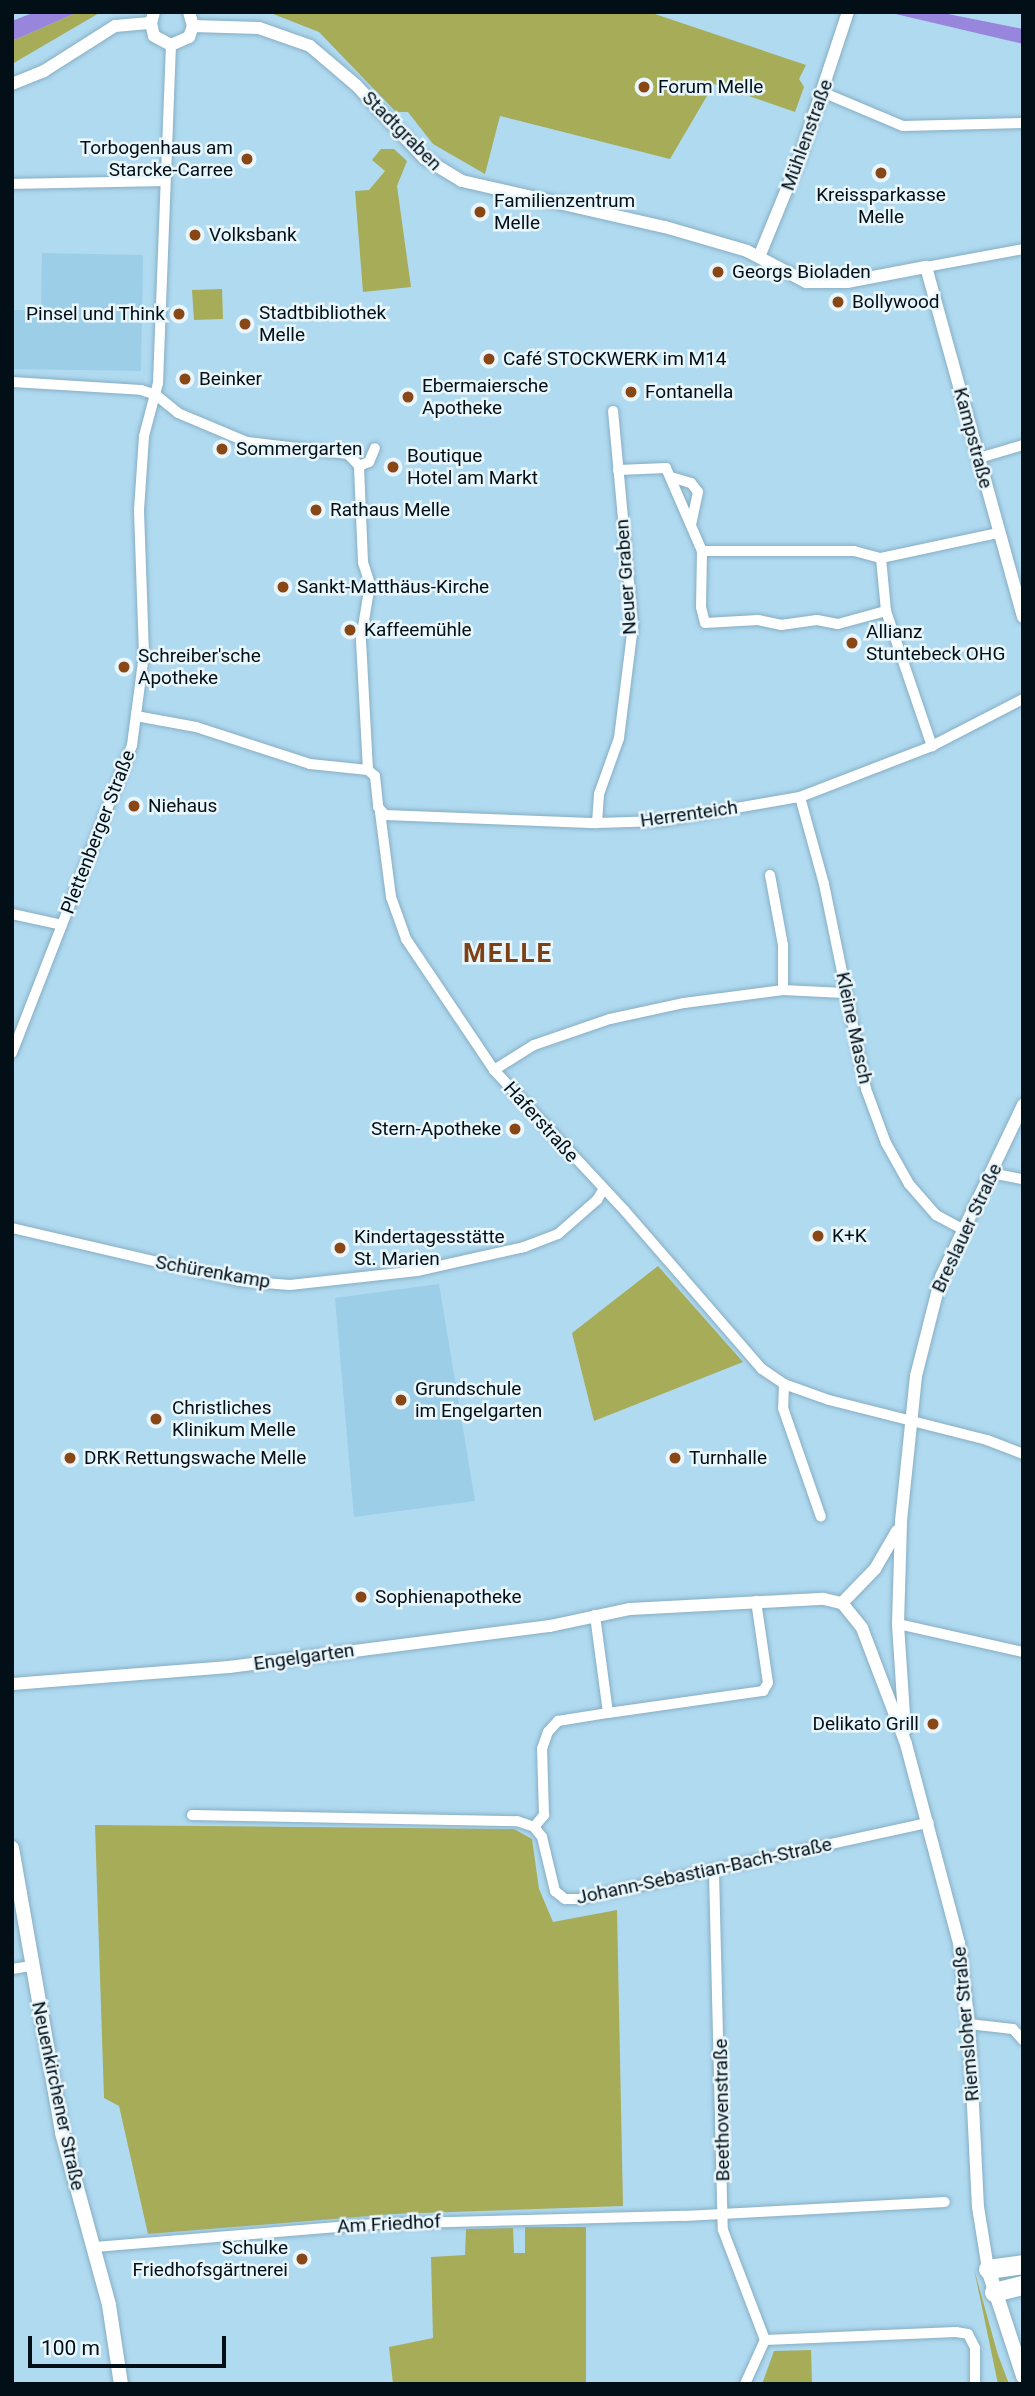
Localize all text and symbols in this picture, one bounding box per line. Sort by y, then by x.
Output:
place label: Forum Melle [658,76,763,98]
street label: Mühlenstraße [776,76,838,194]
marker: Forum Melle [636,79,652,95]
street label: Stadtgraben [357,86,447,176]
place label: Torbogenhaus am Starcke-Carree [80,137,233,181]
marker: Torbogenhaus am Starcke-Carree [239,151,255,167]
marker: Kreissparkasse Melle [873,165,889,181]
place label: Kreissparkasse Melle [816,184,946,228]
place label: Familienzentrum Melle [494,190,635,234]
marker: Familienzentrum Melle [472,204,488,220]
place label: Volksbank [209,224,297,246]
marker: Volksbank [187,227,203,243]
place label: Georgs Bioladen [732,261,871,283]
marker: Georgs Bioladen [710,264,726,280]
place label: Bollywood [852,291,940,313]
marker: Bollywood [830,294,846,310]
place label: Stadtbibliothek Melle [259,302,386,346]
place label: Pinsel und Think [26,303,165,325]
marker: Pinsel und Think [171,306,187,322]
marker: Stadtbibliothek Melle [237,316,253,332]
place label: Café STOCKWERK im M14 [503,348,727,370]
marker: Café STOCKWERK im M14 [481,351,497,367]
place label: Beinker [199,368,262,390]
marker: Beinker [177,371,193,387]
place label: Ebermaiersche Apotheke [422,375,548,419]
place label: Fontanella [645,381,733,403]
marker: Fontanella [623,384,639,400]
street label: Kampstraße [949,385,997,491]
marker: Ebermaiersche Apotheke [400,389,416,405]
place label: Sommergarten [236,438,362,460]
marker: Sommergarten [214,441,230,457]
place label: Boutique Hotel am Markt [407,445,538,489]
marker: Boutique Hotel am Markt [385,459,401,475]
place label: Rathaus Melle [330,499,450,521]
marker: Rathaus Melle [308,502,324,518]
street label: Neuer Graben [611,518,641,636]
place label: Sankt-Matthäus-Kirche [297,576,489,598]
marker: Sankt-Matthäus-Kirche [275,579,291,595]
place label: Kaffeemühle [364,619,472,641]
place label: Allianz Stuntebeck OHG [866,621,1005,665]
marker: Kaffeemühle [342,622,358,638]
marker: Allianz Stuntebeck OHG [844,635,860,651]
place label: Schreiber'sche Apotheke [138,645,261,689]
marker: Schreiber'sche Apotheke [116,659,132,675]
street label: Plettenberger Straße [56,747,140,917]
place label: Niehaus [148,795,217,817]
street label: Herrenteich [639,796,739,832]
marker: Niehaus [126,798,142,814]
district label: MELLE [464,938,552,970]
street label: Kleine Masch [831,970,877,1086]
street label: Haferstraße [499,1077,583,1167]
place label: Stern-Apotheke [371,1118,501,1140]
marker: Stern-Apotheke [507,1121,523,1137]
street label: Breslauer Straße [927,1160,1007,1296]
place label: K+K [832,1225,867,1247]
place label: Kindertagesstätte St. Marien [354,1226,505,1270]
marker: K+K [810,1228,826,1244]
marker: Kindertagesstätte St. Marien [332,1240,348,1256]
street label: Schürenkamp [154,1251,272,1293]
place label: Grundschule im Engelgarten [415,1378,542,1422]
marker: Grundschule im Engelgarten [393,1392,409,1408]
place label: Christliches Klinikum Melle [172,1397,296,1441]
marker: Christliches Klinikum Melle [146,1409,166,1429]
place label: DRK Rettungswache Melle [84,1447,306,1469]
place label: Turnhalle [689,1447,767,1469]
marker: DRK Rettungswache Melle [62,1450,78,1466]
marker: Turnhalle [667,1450,683,1466]
place label: Sophienapotheke [375,1586,522,1608]
marker: Sophienapotheke [353,1589,369,1605]
street label: Engelgarten [252,1639,356,1675]
place label: Delikato Grill [812,1713,919,1735]
marker: Delikato Grill [925,1716,941,1732]
street label: Johann-Sebastian-Bach-Straße [574,1833,834,1909]
street label: Riemsloher Straße [948,1946,984,2102]
street label: Neuenkirchener Straße [27,1999,89,2193]
street label: Beethovenstraße [709,2038,735,2182]
street label: Am Friedhof [337,2210,441,2238]
place label: Schulke Friedhofsgärtnerei [133,2237,288,2281]
marker: Schulke Friedhofsgärtnerei [294,2251,310,2267]
scale bar [32,2322,229,2366]
text: 100 m [41,2336,100,2360]

